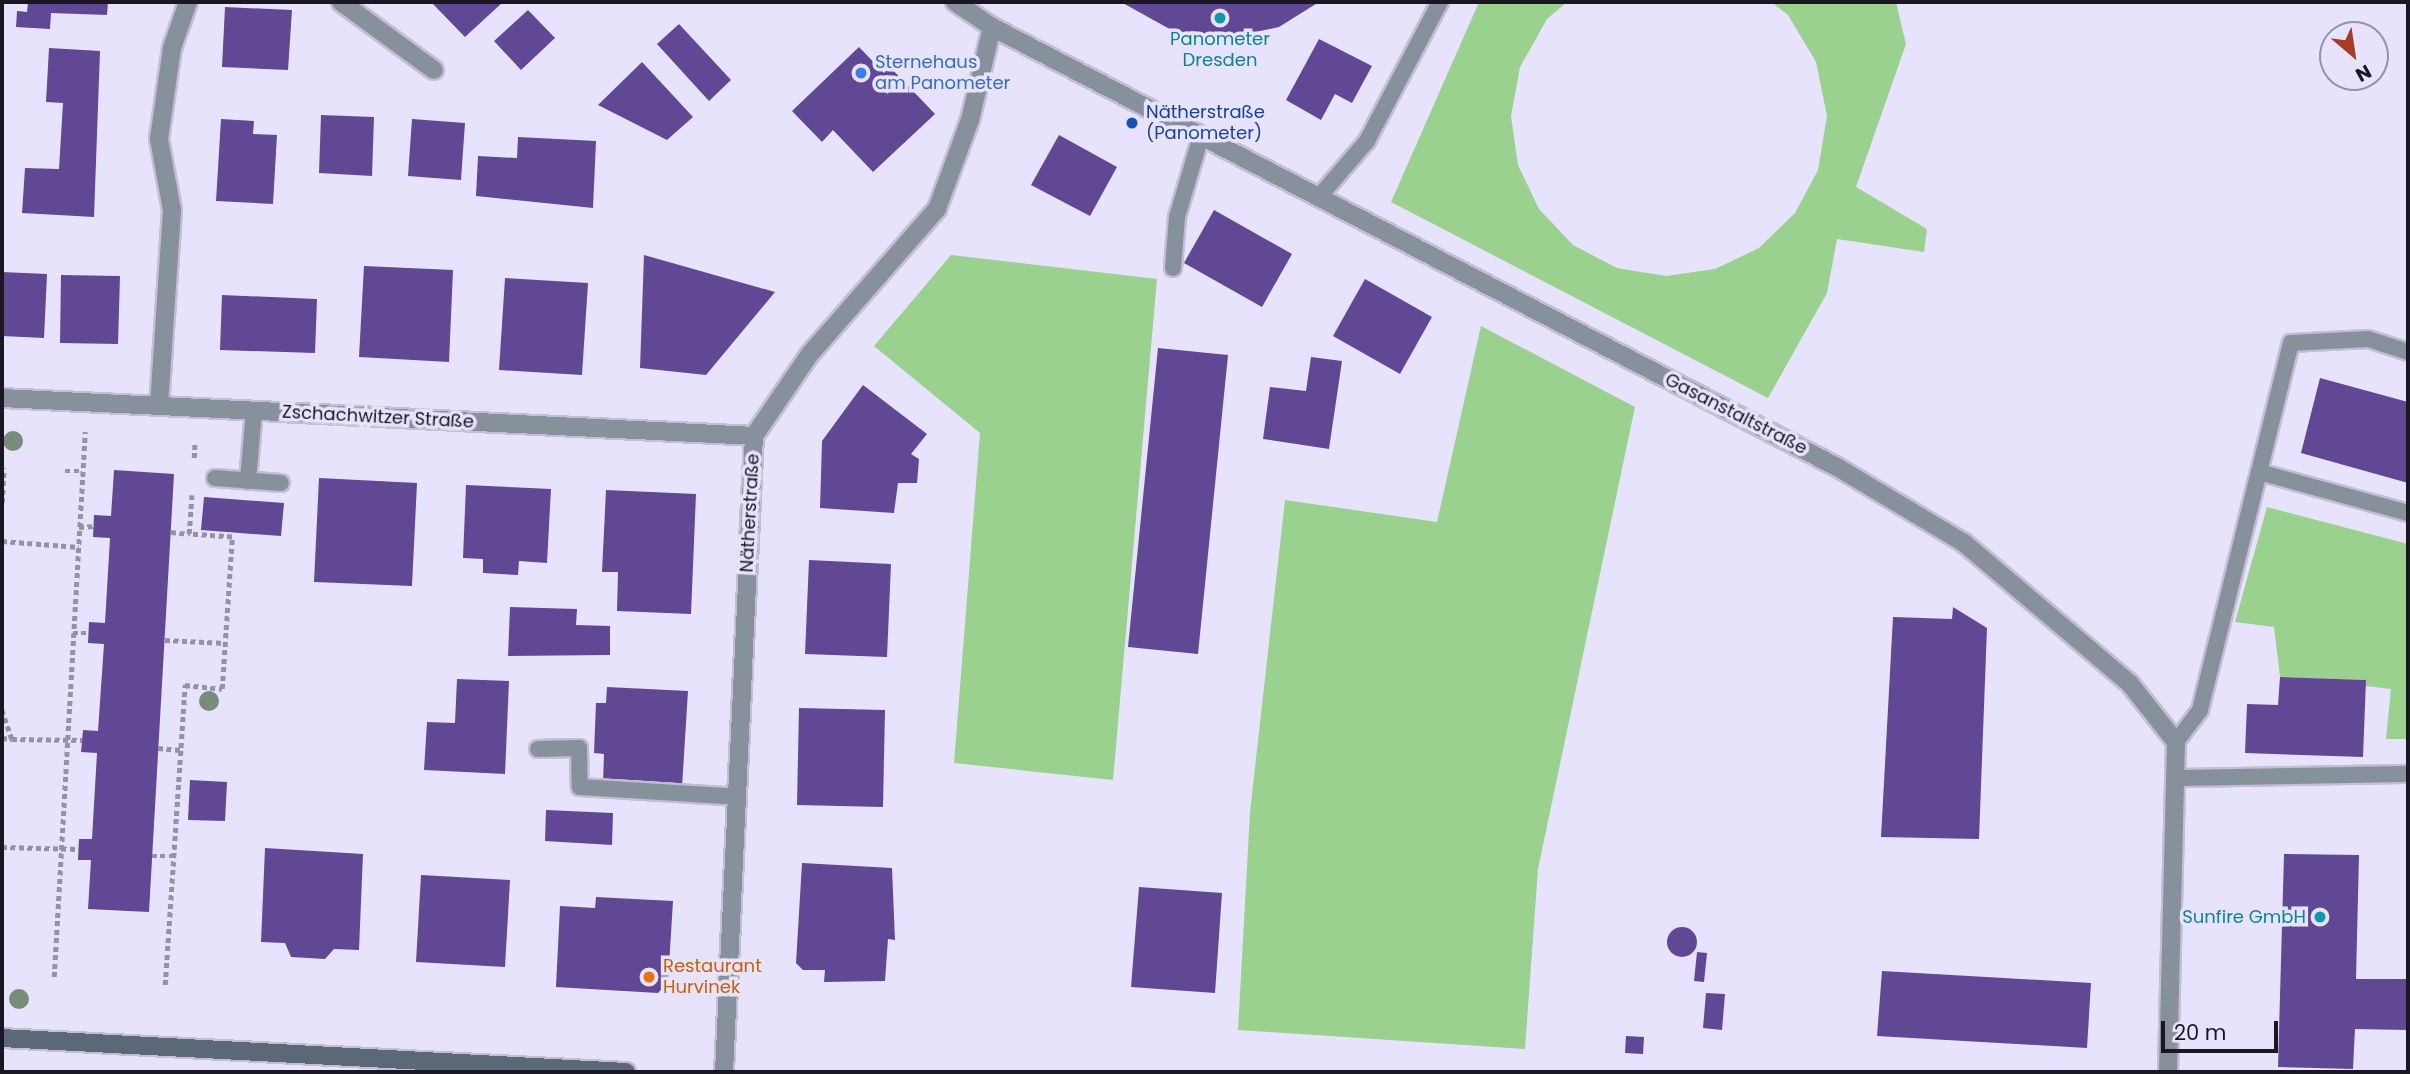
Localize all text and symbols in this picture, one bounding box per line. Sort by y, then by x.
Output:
marker: Panometer Dresden [1212,10,1228,26]
north arrow [2319,21,2389,91]
place label: Panometer Dresden [1170,29,1270,72]
place label: Sternehaus am Panometer [875,52,1010,94]
text: N [2351,58,2376,88]
marker: Sternehaus am Panometer [853,65,869,81]
place label: Nätherstraße (Panometer) [1146,102,1265,144]
marker: Nätherstraße (Panometer) [1124,115,1140,131]
street label: Gasanstaltstraße [1661,369,1811,459]
street label: Zschachwitzer Straße [281,401,475,433]
street label: Nätherstraße [736,453,764,573]
place label: Sunfire GmbH [2182,906,2306,928]
marker: Sunfire GmbH [2312,909,2328,925]
place label: Restaurant Hurvinek [663,956,762,998]
marker: Restaurant Hurvinek [641,969,657,985]
scale bar [2165,1007,2282,1052]
text: 20 m [2174,1018,2227,1047]

